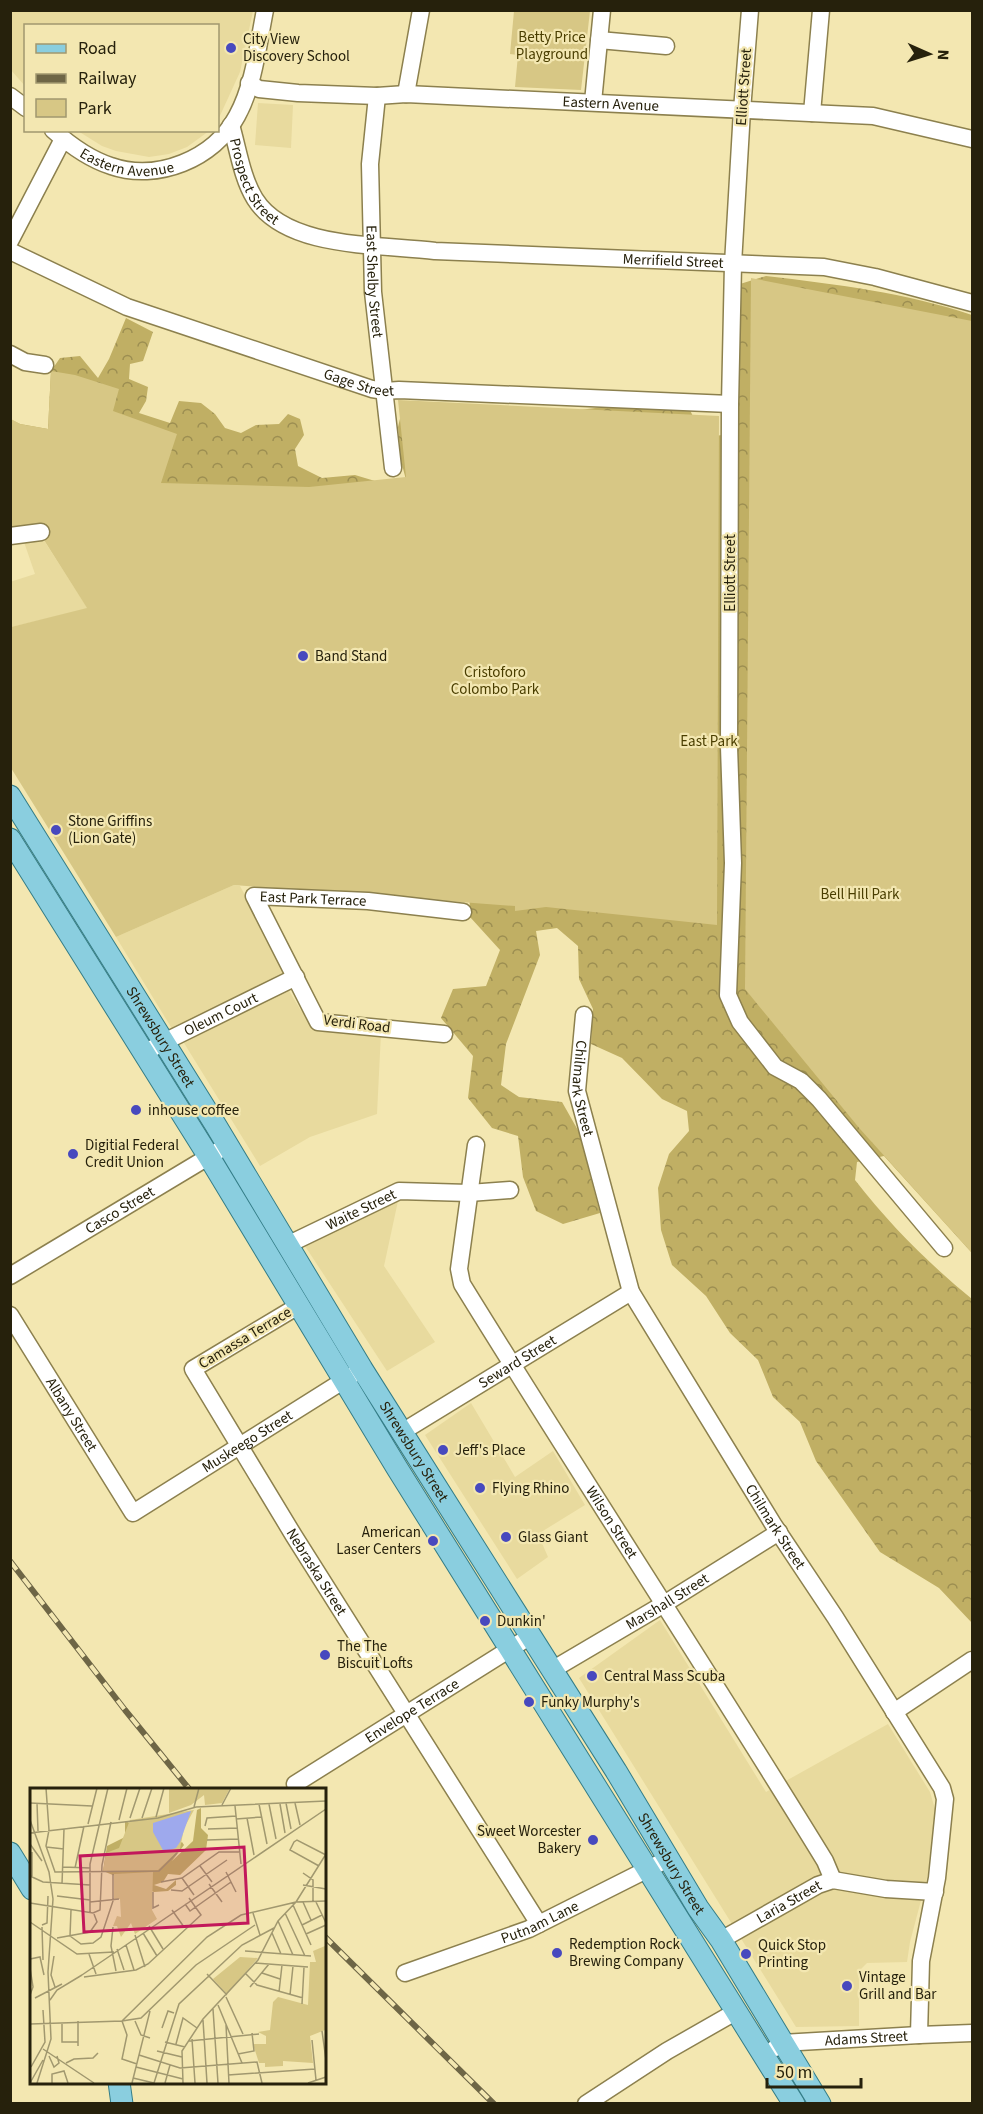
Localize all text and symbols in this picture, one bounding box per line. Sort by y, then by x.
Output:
legend [24,24,219,132]
north arrow [899,24,959,84]
park label: Betty Price Playground [516,27,588,65]
place label: City View Discovery School [243,29,350,67]
text: Road [78,36,117,61]
marker: City View Discovery School [224,41,238,55]
street label: Elliott Street [731,48,757,126]
text: N [932,49,954,61]
text: Railway [78,66,137,91]
street label: Eastern Avenue [562,91,659,116]
text: Park [78,96,112,121]
street label: Prospect Street [224,136,284,230]
street label: Eastern Avenue [76,143,176,182]
street label: East Shelby Street [361,225,389,339]
street label: Merrifield Street [622,248,724,273]
street label: Gage Street [321,363,395,402]
street label: Elliott Street [720,534,741,612]
place label: Band Stand [315,646,387,667]
marker: Band Stand [296,649,310,663]
park label: Cristoforo Colombo Park [451,662,540,700]
park label: East Park [680,731,738,752]
place label: Stone Griffins (Lion Gate) [68,811,152,849]
marker: Stone Griffins (Lion Gate) [49,823,63,837]
park label: Bell Hill Park [820,884,900,905]
street label: East Park Terrace [259,886,367,911]
street label: Shrewsbury Street [121,982,200,1091]
street label: Oleum Court [180,987,261,1041]
street label: Verdi Road [322,1009,392,1039]
street label: Chilmark Street [566,1039,599,1139]
place label: inhouse coffee [148,1100,239,1121]
marker: inhouse coffee [129,1103,143,1117]
place label: Digitial Federal Credit Union [85,1135,179,1173]
marker: Digitial Federal Credit Union [66,1147,80,1161]
street label: Casco Street [81,1181,158,1239]
street label: Waite Street [322,1183,400,1235]
street label: Camassa Terrace [194,1302,296,1374]
street label: Seward Street [474,1330,560,1393]
street label: Albany Street [41,1373,103,1455]
street label: Shrewsbury Street [374,1397,454,1506]
street label: Muskeego Street [198,1405,297,1478]
place label: Jeff's Place [455,1440,525,1461]
marker: Jeff's Place [436,1443,450,1457]
place label: Flying Rhino [492,1478,569,1499]
street label: Chilmark Street [740,1480,811,1573]
marker: Flying Rhino [473,1481,487,1495]
street label: Wilson Street [581,1482,643,1563]
place label: American Laser Centers [336,1522,421,1560]
street label: Nebraska Street [281,1524,352,1620]
place label: Glass Giant [518,1527,588,1548]
marker: Glass Giant [499,1530,513,1544]
marker: American Laser Centers [426,1534,440,1548]
street label: Marshall Street [622,1568,713,1635]
place label: Dunkin' [497,1611,546,1632]
marker: Dunkin' [478,1614,492,1628]
place label: The The Biscuit Lofts [337,1636,413,1674]
marker: The The Biscuit Lofts [318,1648,332,1662]
place label: Central Mass Scuba [604,1666,725,1687]
marker: Central Mass Scuba [585,1669,599,1683]
street label: Envelope Terrace [361,1673,463,1748]
place label: Funky Murphy's [541,1692,639,1713]
marker: Funky Murphy's [522,1695,536,1709]
inset map [30,1788,326,2084]
street label: Shrewsbury Street [633,1809,710,1919]
place label: Sweet Worcester Bakery [477,1821,582,1859]
marker: Sweet Worcester Bakery [586,1833,600,1847]
street label: Laria Street [752,1875,825,1928]
street label: Putnam Lane [498,1895,582,1949]
place label: Redemption Rock Brewing Company [569,1934,684,1972]
place label: Quick Stop Printing [758,1935,826,1973]
marker: Redemption Rock Brewing Company [550,1946,564,1960]
marker: Quick Stop Printing [739,1947,753,1961]
place label: Vintage Grill and Bar [859,1967,937,2005]
marker: Vintage Grill and Bar [840,1979,854,1993]
street label: Adams Street [824,2025,909,2051]
scale bar [767,2051,862,2089]
text: 50 m [776,2060,812,2085]

